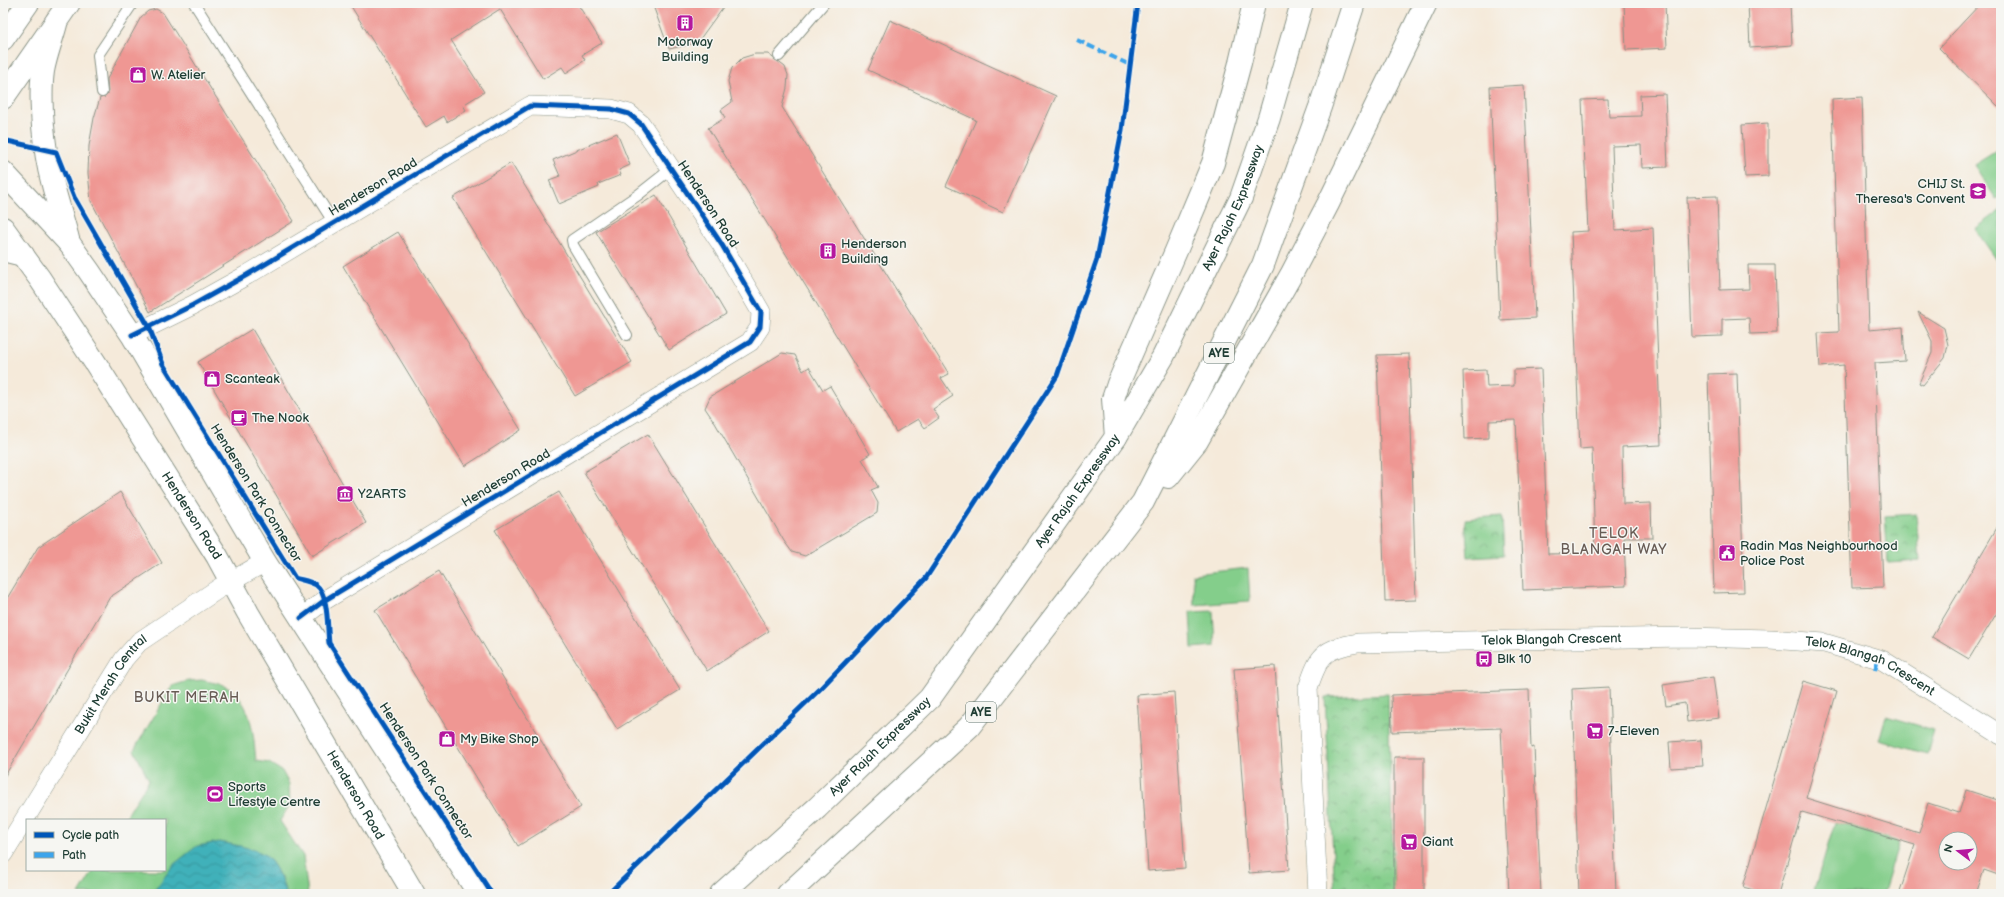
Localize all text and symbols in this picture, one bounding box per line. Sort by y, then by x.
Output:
building icon: Motorway Building [675,13,695,33]
place label: Motorway Building [657,34,713,65]
shop icon: W. Atelier [128,65,148,85]
place label: W. Atelier [151,67,206,83]
street label: Ayer Rajah Expressway [1199,143,1267,273]
street label: Henderson Road [326,154,420,220]
street label: Henderson Road [674,157,742,251]
place label: CHIJ St. Theresa's Convent [1856,176,1965,207]
school or university icon: CHIJ St. Theresa's Convent [1968,181,1988,201]
place label: Henderson Building [841,236,907,267]
building icon: Henderson Building [818,241,838,261]
road number: AYE [1204,343,1234,363]
shop icon: Scanteak [202,369,222,389]
place label: Scanteak [225,371,280,387]
cafe icon: The Nook [229,408,249,428]
place label: The Nook [252,410,309,426]
street label: Henderson Park Connector [207,421,305,565]
street label: Ayer Rajah Expressway [1032,431,1124,551]
street label: Henderson Road [459,445,553,511]
street label: Henderson Road [158,469,225,562]
museum icon: Y2ARTS [335,484,355,504]
place label: Y2ARTS [357,486,406,502]
district label: TELOK BLANGAH WAY [1560,525,1668,558]
place label: Radin Mas Neighbourhood Police Post [1740,538,1898,569]
public building icon: Radin Mas Neighbourhood Police Post [1717,543,1737,563]
street label: Telok Blangah Crescent [1481,630,1622,649]
street label: Bukit Merah Central [71,631,150,737]
street label: Telok Blangah Crescent [1805,634,1938,699]
bus stop icon: Blk 10 [1474,649,1494,669]
place label: Blk 10 [1497,651,1532,667]
district label: BUKIT MERAH [134,689,240,706]
street label: Ayer Rajah Expressway [826,693,934,800]
street label: Henderson Park Connector [376,699,477,843]
road number: AYE [966,702,996,722]
supermarket icon: 7-Eleven [1585,721,1605,741]
place label: 7-Eleven [1608,723,1659,739]
shop icon: My Bike Shop [437,729,457,749]
place label: My Bike Shop [460,731,539,747]
street label: Henderson Road [323,748,388,842]
place label: Sports Lifestyle Centre [228,779,321,810]
sports icon: Sports Lifestyle Centre [205,784,225,804]
legend [26,819,166,871]
text: Cycle path [62,828,119,843]
north arrow [1938,831,1978,871]
supermarket icon: Giant [1399,832,1419,852]
place label: Giant [1422,834,1453,850]
text: N [1941,843,1956,854]
text: Path [62,848,87,863]

